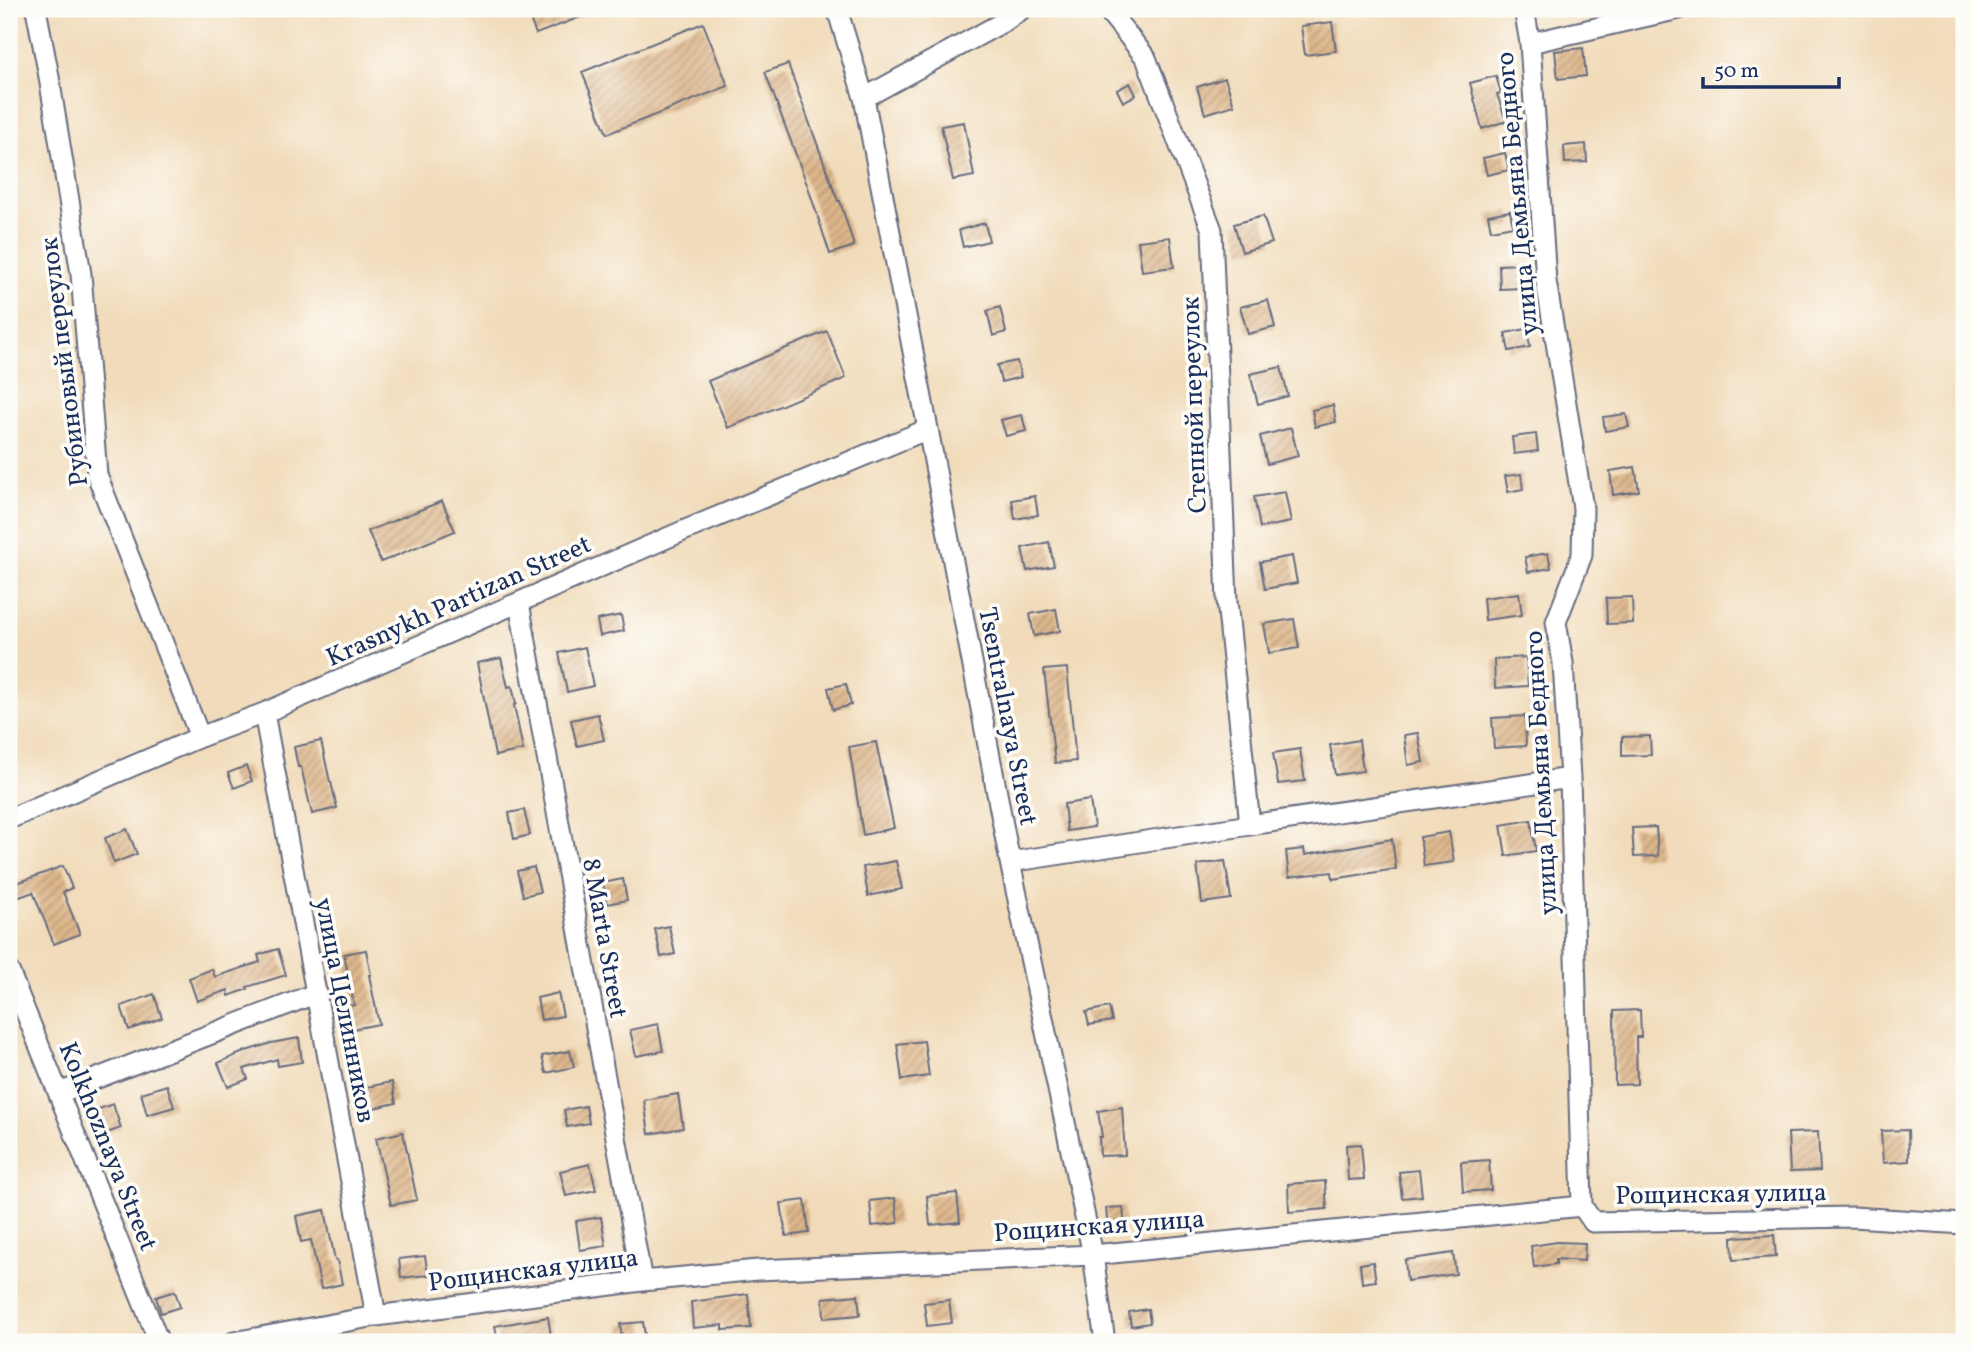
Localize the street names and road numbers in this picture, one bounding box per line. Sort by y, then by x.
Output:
street label: улица Демьяна Бедного [1488,50,1548,337]
street label: Рубиновый переулок [32,235,98,488]
street label: Степной переулок [1173,296,1217,514]
street label: Krasnykh Partizan Street [321,527,597,677]
street label: Tsentralnaya Street [968,604,1046,829]
street label: улица Демьяна Бедного [1517,630,1567,916]
street label: 8 Marta Street [572,856,636,1021]
street label: улица Целинников [305,895,383,1126]
street label: Kolkhoznaya Street [49,1037,166,1257]
street label: Рощинская улица [1615,1175,1827,1215]
street label: Рощинская улица [992,1202,1206,1252]
street label: Рощинская улица [426,1240,640,1302]

